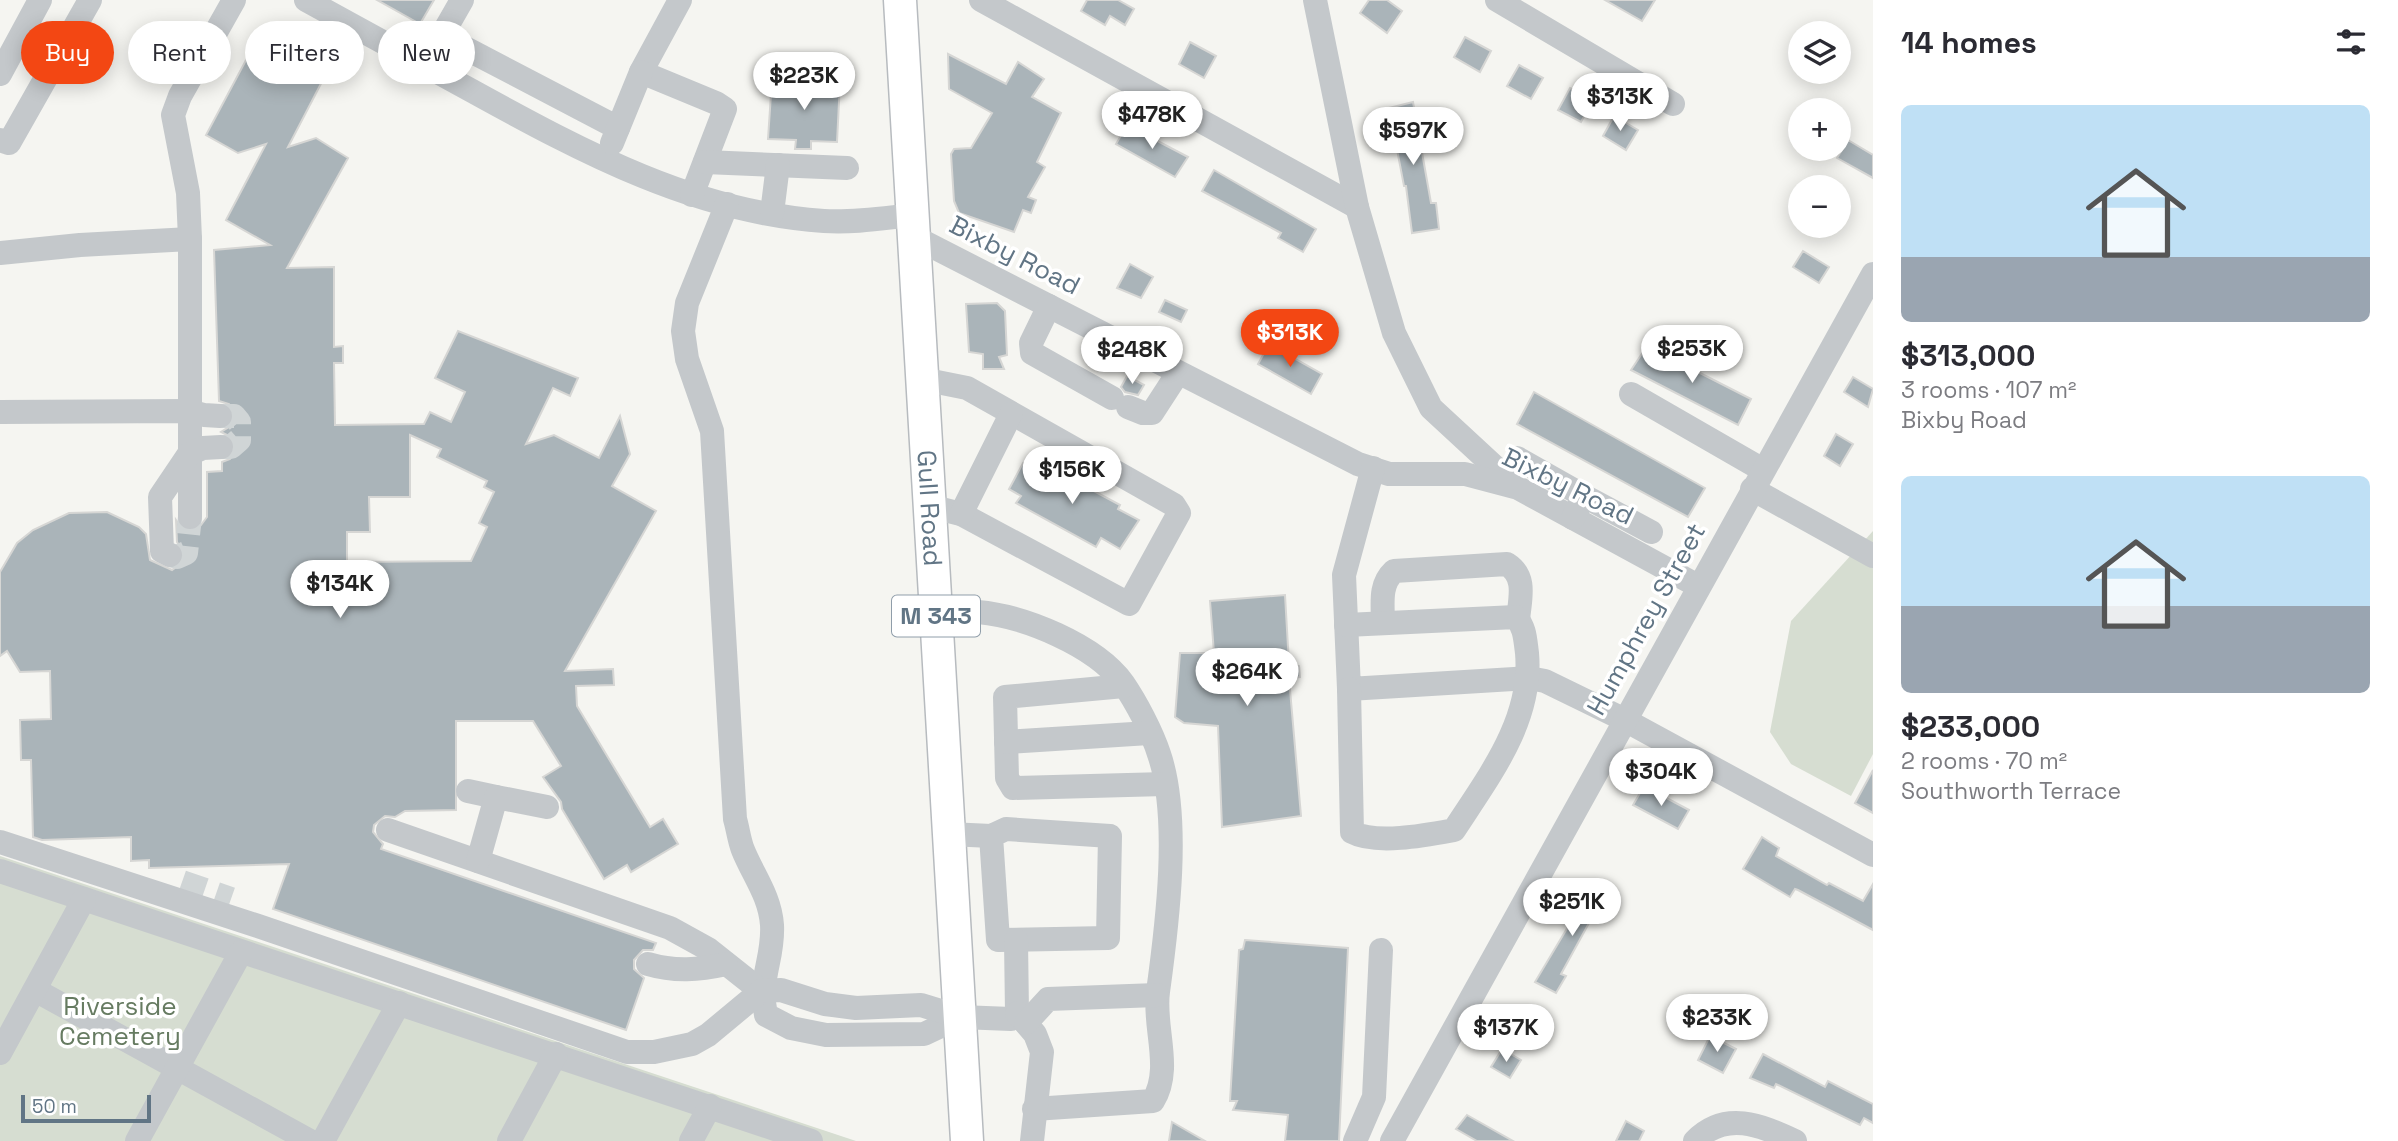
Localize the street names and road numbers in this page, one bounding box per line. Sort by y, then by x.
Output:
street label: Bixby Road [944,208,1086,302]
street label: Bixby Road [1497,440,1639,532]
street label: Gull Road [909,449,950,567]
street label: Humphrey Street [1579,517,1713,721]
road number: M 343 [892,596,980,636]

